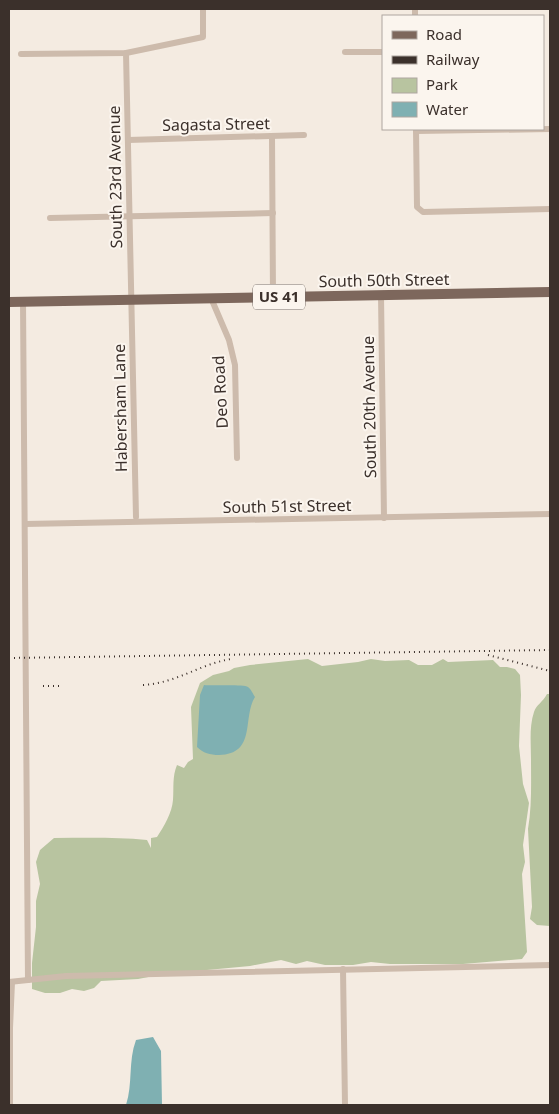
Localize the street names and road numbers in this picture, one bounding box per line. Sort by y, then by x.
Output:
street label: South 23rd Avenue [103,105,127,249]
street label: Sagasta Street [162,112,270,136]
street label: South 50th Street [318,268,450,292]
road number: US 41 [253,284,305,310]
street label: South 20th Avenue [357,336,381,478]
street label: Habersham Lane [108,344,132,472]
street label: Deo Road [207,355,233,429]
street label: South 51st Street [222,494,352,518]

